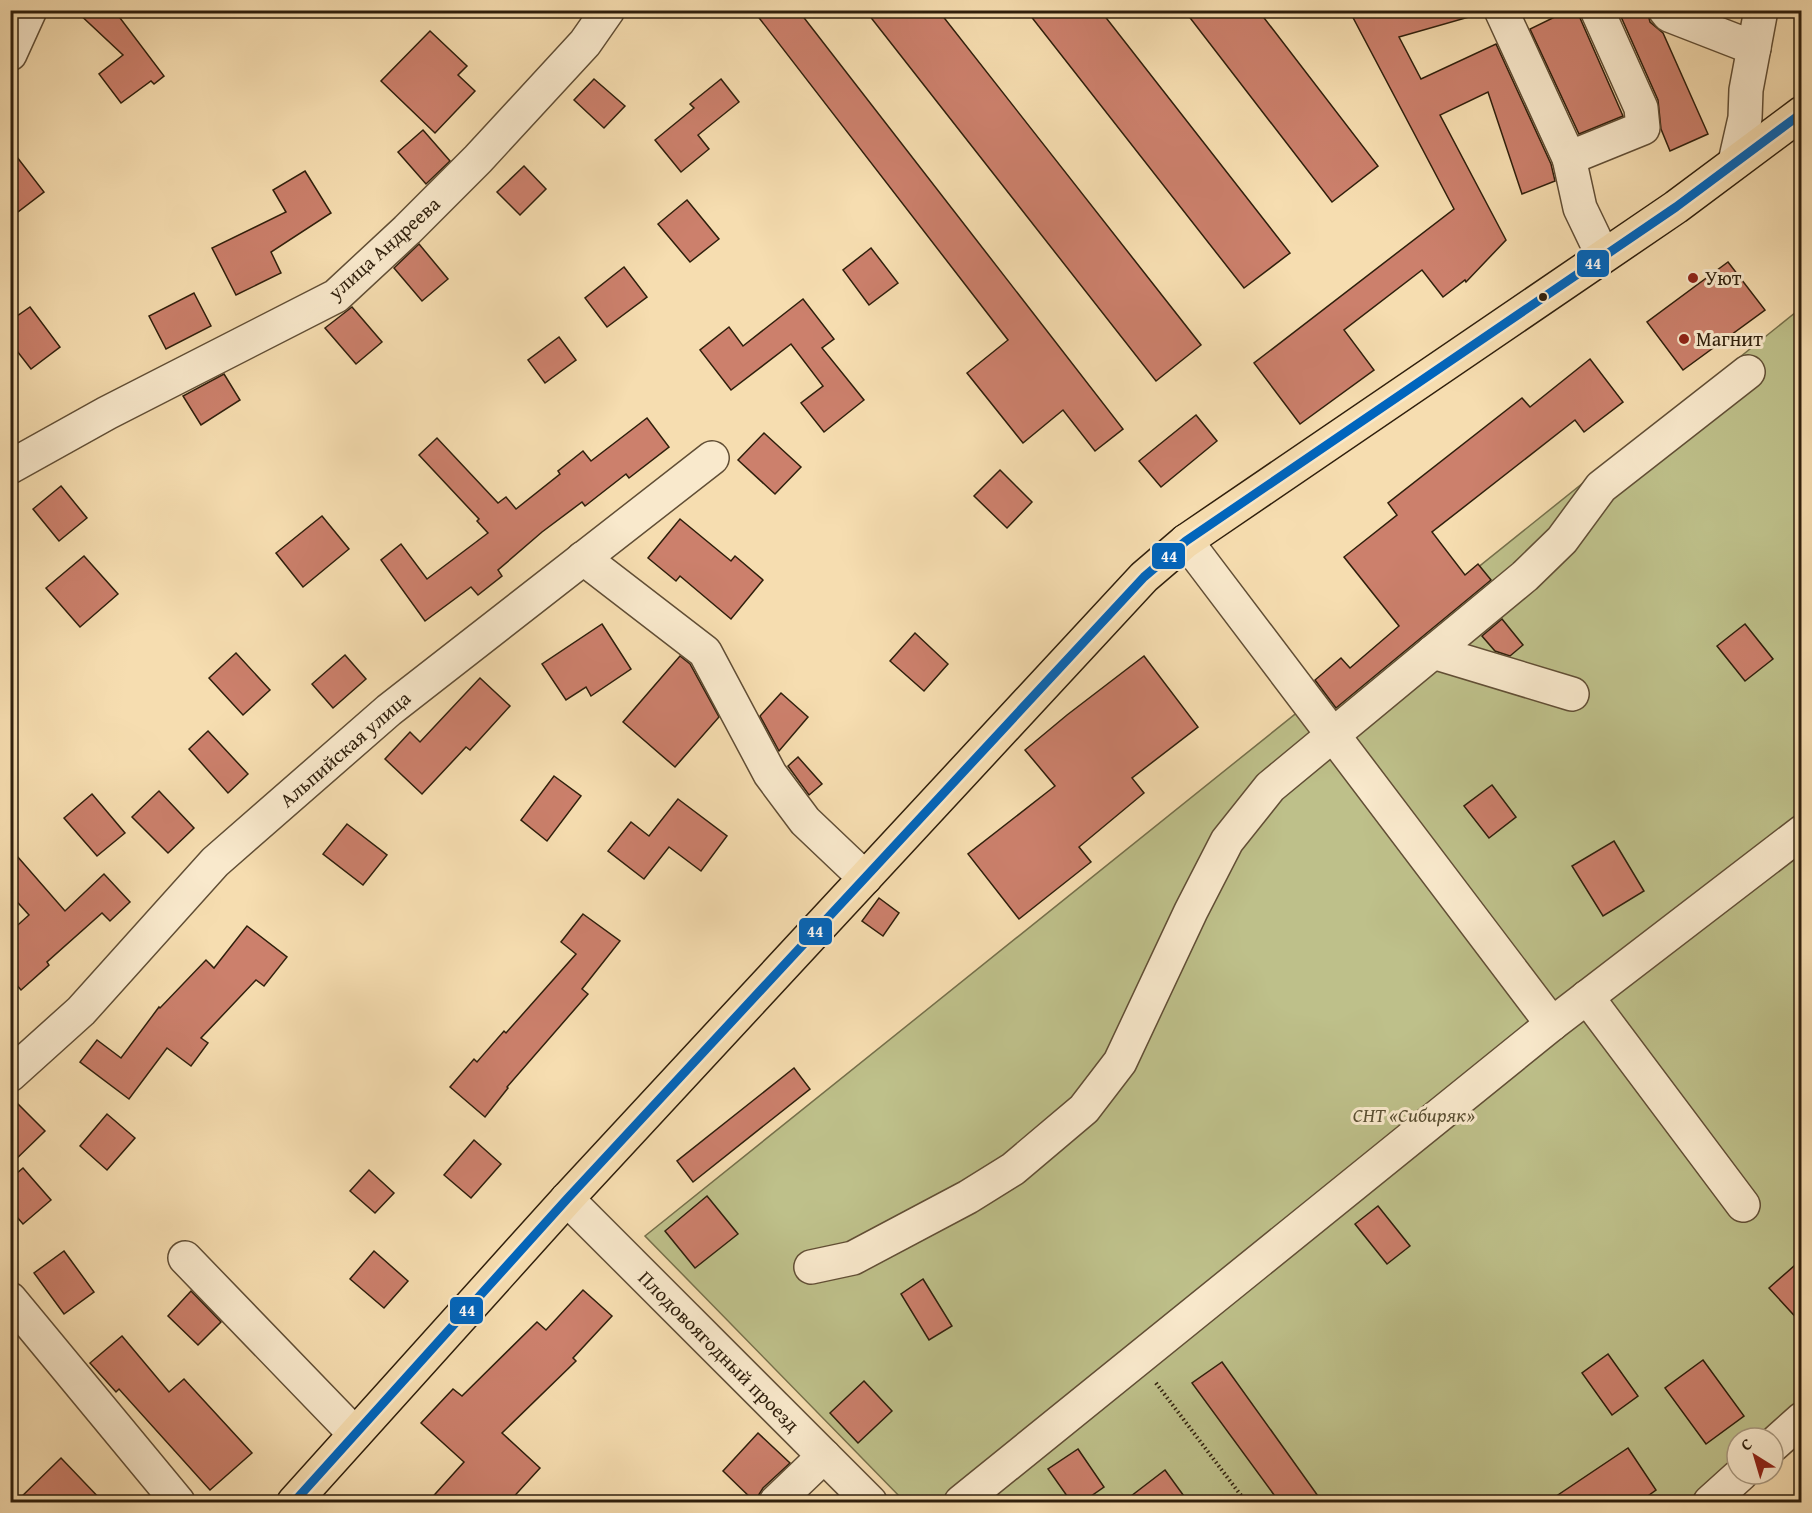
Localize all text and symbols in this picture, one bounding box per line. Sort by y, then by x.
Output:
street label: улица Андреева [321,189,446,307]
line badge: 44 [1576,249,1610,278]
text: 44 [1585,251,1601,275]
place label: Уют [1705,263,1742,292]
marker: Уют [1686,271,1700,285]
unlabelled marker [1537,291,1549,303]
place label: Магнит [1696,324,1763,353]
marker: Магнит [1677,332,1691,346]
line badge: 44 [1151,542,1186,570]
text: 44 [1161,544,1177,568]
street label: Альпийская улица [273,683,417,814]
line badge: 44 [798,917,833,946]
text: 44 [807,919,823,943]
park label: СНТ «Сибиряк» [1353,1100,1475,1129]
street label: Плодовоягодный проезд [632,1263,807,1438]
line badge: 44 [449,1296,484,1325]
text: 44 [459,1298,475,1322]
north arrow [1725,1426,1785,1486]
text: С [1735,1432,1757,1456]

